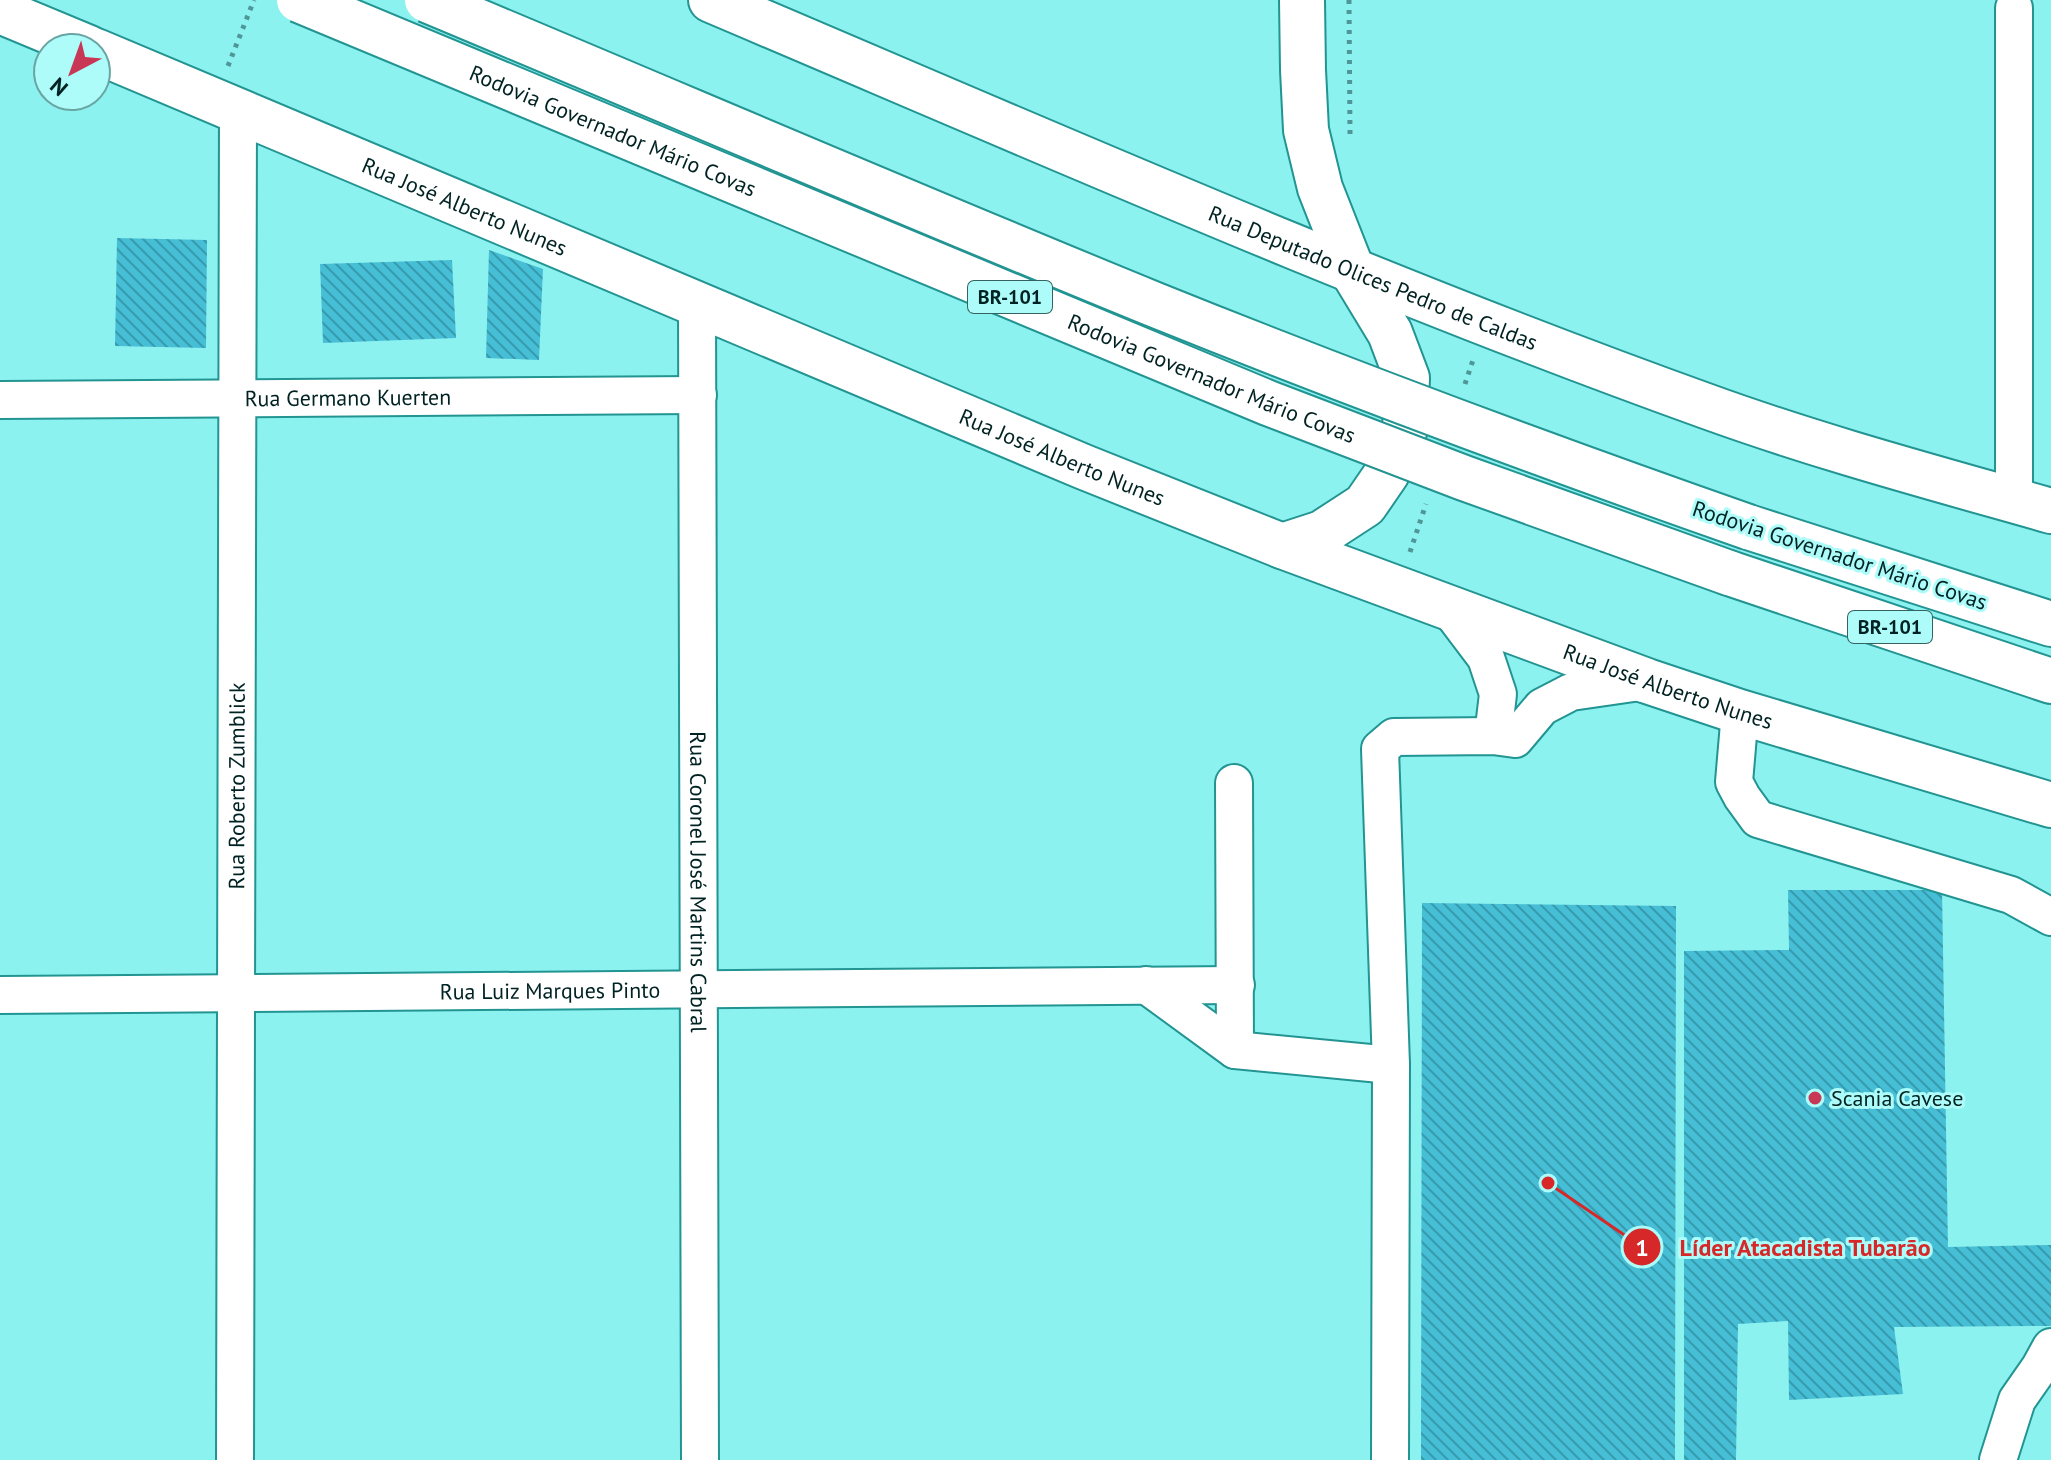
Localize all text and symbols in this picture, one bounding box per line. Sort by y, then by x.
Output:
north arrow [32,32,112,112]
street label: Rodovia Governador Mário Covas [465,58,761,203]
text: N [44,72,74,102]
street label: Rua José Alberto Nunes [358,151,571,262]
street label: Rua Deputado Olices Pedro de Caldas [1204,199,1542,356]
road number: BR-101 [968,281,1052,313]
street label: Rodovia Governador Mário Covas [1064,307,1359,449]
street label: Rua Germano Kuerten [245,383,451,412]
street label: Rua José Alberto Nunes [955,402,1169,512]
street label: Rodovia Governador Mário Covas [1689,494,1991,616]
road number: BR-101 [1848,611,1932,643]
street label: Rua José Alberto Nunes [1559,637,1776,735]
street label: Rua Roberto Zumblick [222,682,251,890]
street label: Rua Coronel José Martins Cabral [684,731,713,1033]
street label: Rua Luiz Marques Pinto [440,976,660,1005]
place label: Scania Cavese [1831,1084,1963,1112]
marker: Scania Cavese [1806,1089,1824,1107]
callout: Líder Atacadista Tubarão [1622,1223,1947,1271]
text: 1 [1635,1232,1649,1263]
text: Líder Atacadista Tubarão [1679,1232,1931,1263]

